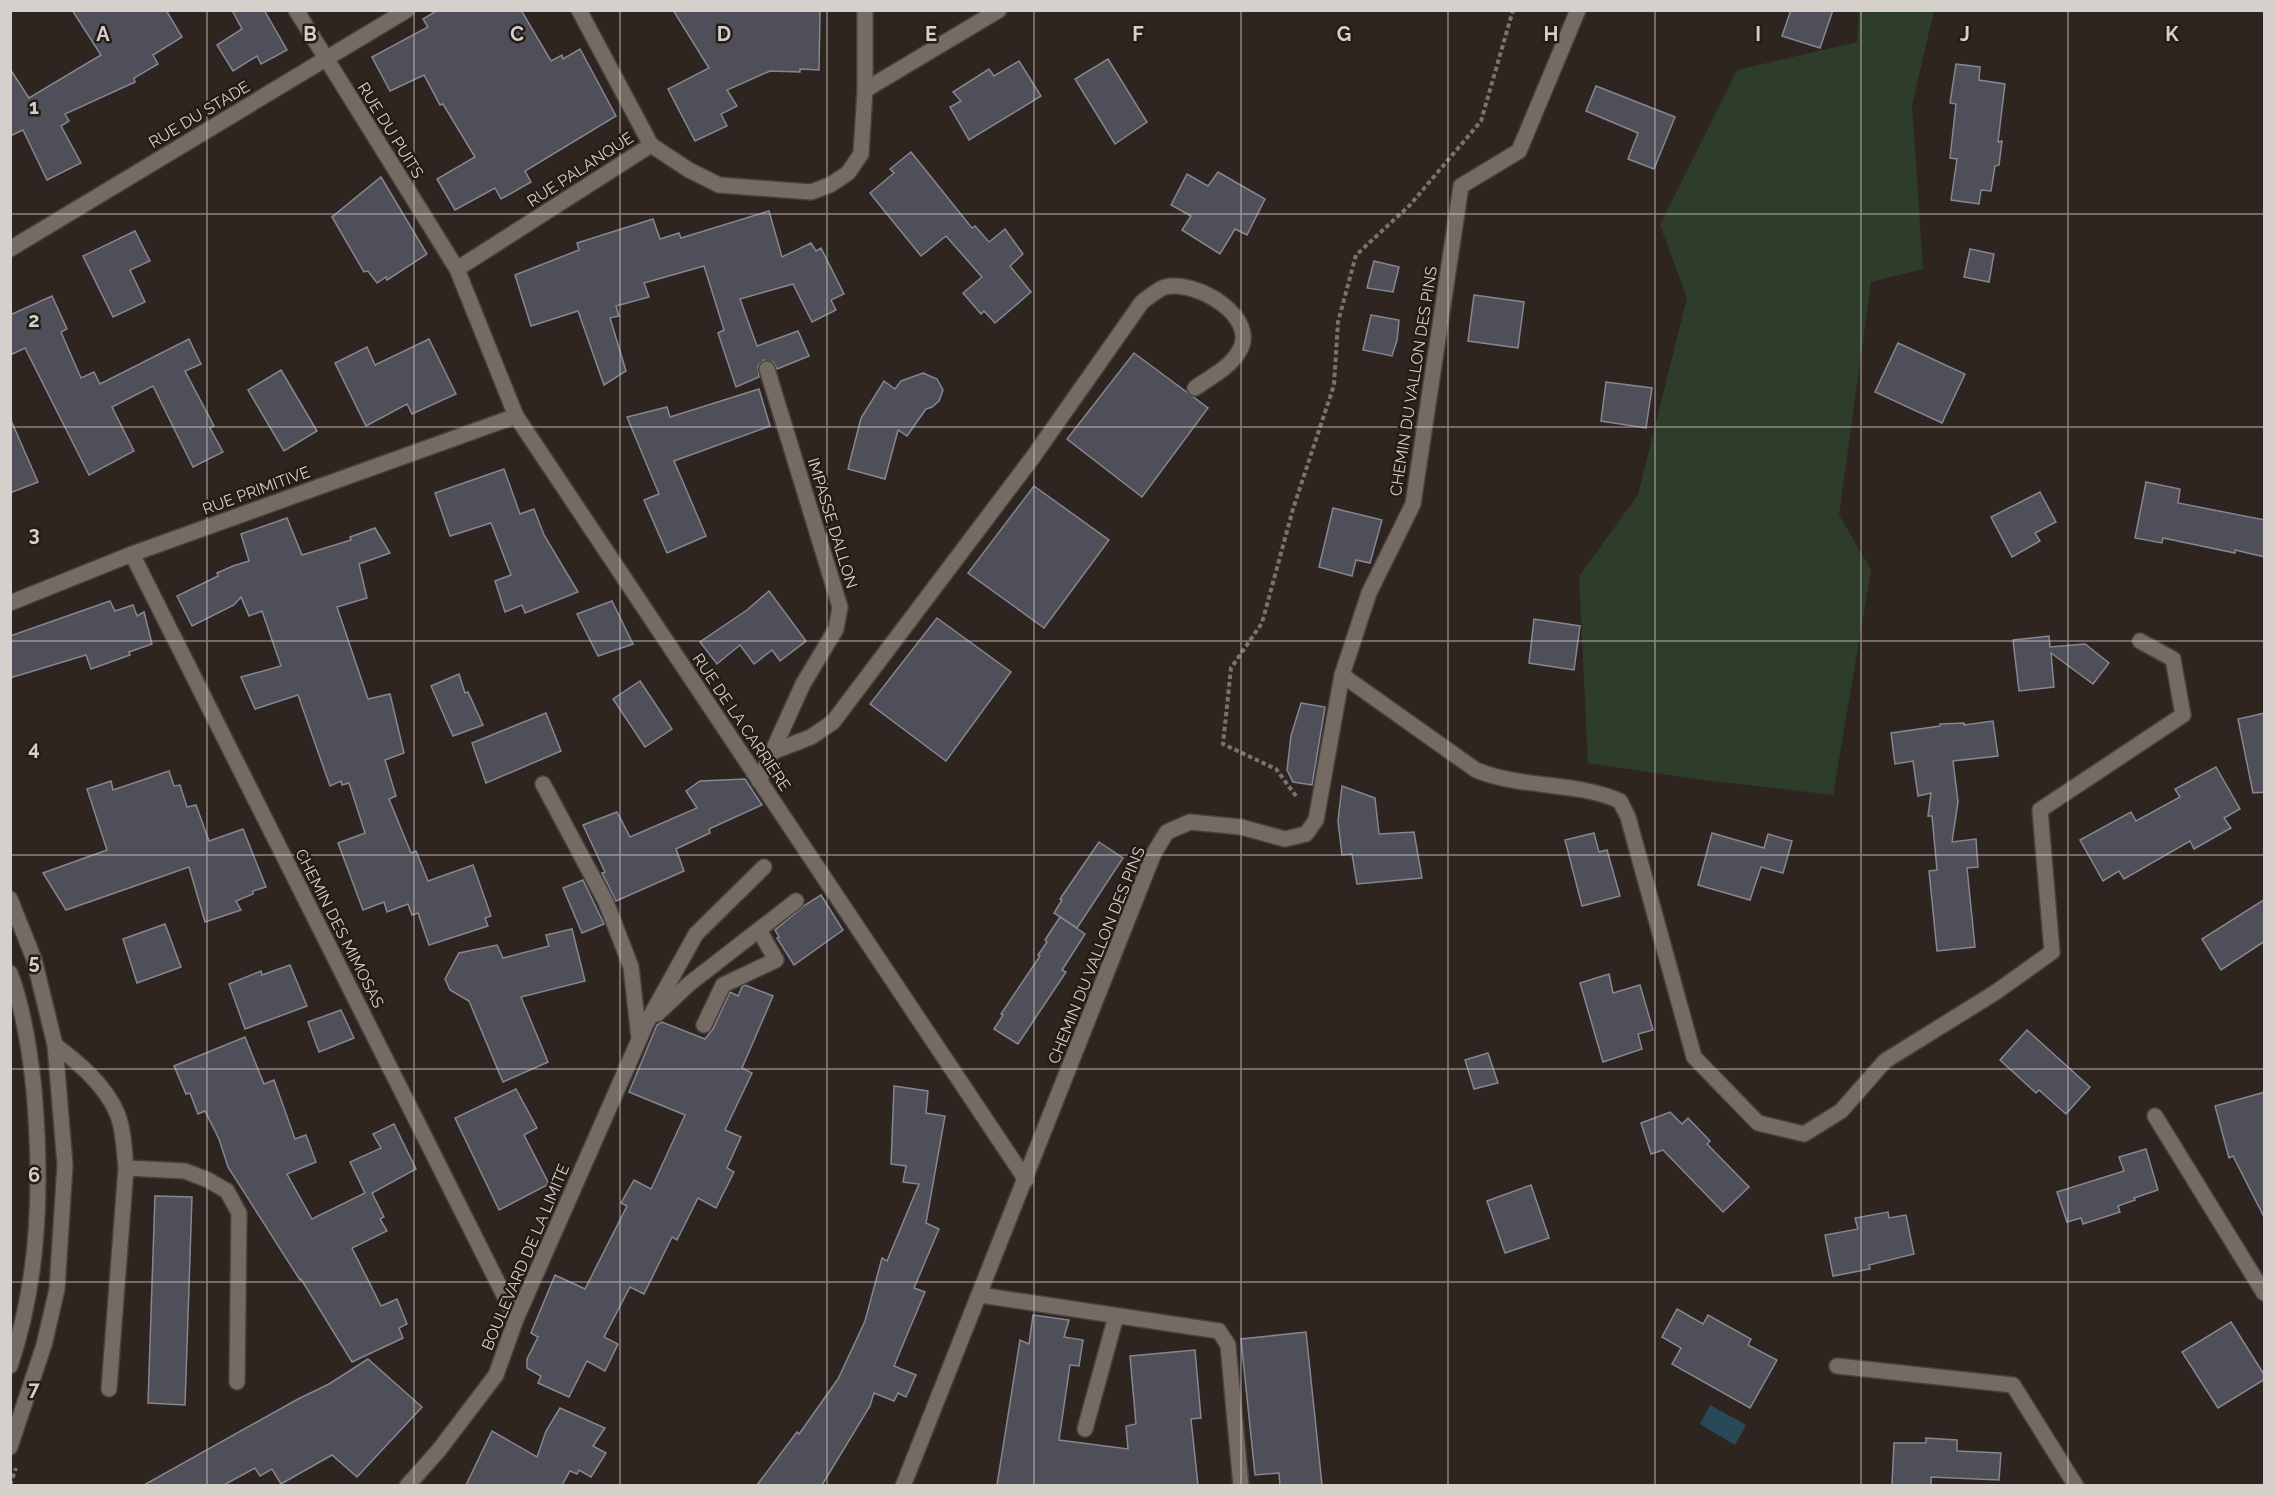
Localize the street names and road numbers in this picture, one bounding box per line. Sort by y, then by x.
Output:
street label: RUE DU STADE [145,77,253,152]
street label: RUE DU PUITS [354,79,428,182]
street label: RUE PALANQUE [524,128,637,211]
street label: CHEMIN DU VALLON DES PINS [1386,265,1441,497]
street label: IMPASSE DALLON [804,456,861,591]
street label: RUE PRIMITIVE [200,462,313,519]
street label: RUE DE LA CARRIÈRE [688,649,796,795]
street label: CHEMIN DU VALLON DES PINS [1044,844,1149,1066]
street label: CHEMIN DES MIMOSAS [291,846,388,1011]
street label: BOULEVARD DE LA LIMITE [478,1161,573,1353]

